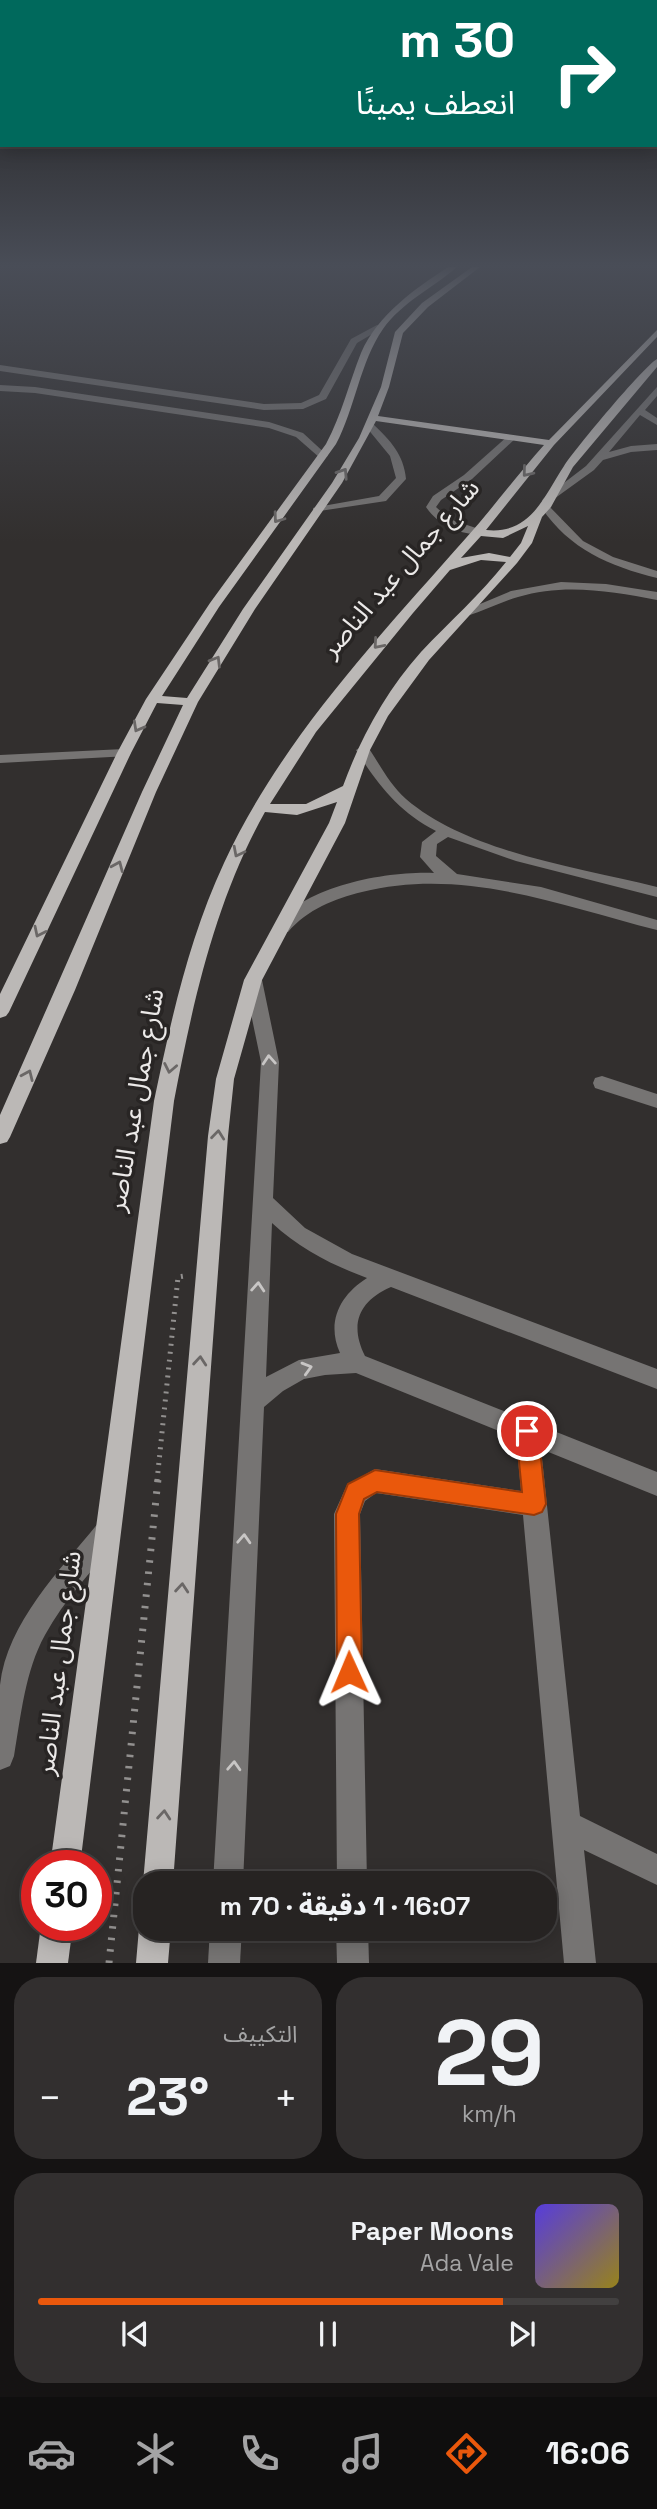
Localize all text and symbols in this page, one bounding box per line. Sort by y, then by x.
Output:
text: 30 m [399,9,515,71]
icon: right [539,28,630,119]
text: انعطف يمينًا [356,83,515,123]
one-way arrow [523,463,535,476]
one-way arrow [335,467,348,480]
street label: شارع جمال عبد الناصر [312,472,488,666]
one-way arrow [273,510,286,523]
one-way arrow [374,636,387,649]
one-way arrow [208,656,221,669]
one-way arrow [133,720,146,732]
one-way arrow [232,845,246,857]
one-way arrow [110,861,124,873]
one-way arrow [33,925,47,937]
street label: شارع جمال عبد الناصر [98,986,173,1215]
one-way arrow [262,1054,277,1065]
one-way arrow [163,1062,178,1074]
one-way arrow [20,1070,34,1082]
one-way arrow [211,1129,226,1140]
one-way arrow [250,1281,265,1292]
one-way arrow [192,1356,207,1367]
one-way arrow [300,1361,312,1376]
pin [497,1401,557,1461]
icon: arrive [508,1412,546,1450]
one-way arrow [237,1533,252,1544]
street label: شارع جمال عبد الناصر [27,1549,91,1778]
one-way arrow [174,1582,189,1593]
position arrow [312,1635,386,1709]
one-way arrow [226,1760,241,1771]
one-way arrow [156,1809,171,1820]
speed limit sign: 30 [21,1850,112,1941]
text: 16:07 · 1 دقيقة · 70 m [220,1889,470,1923]
text: 29 [434,1995,544,2112]
text: التكييف [223,2019,298,2049]
text: 23° [126,2064,209,2130]
text: − [38,2074,62,2122]
text: + [274,2074,298,2122]
text: km/h [462,2099,517,2129]
text: Paper Moons [351,2214,514,2248]
text: Ada Vale [420,2248,514,2278]
icon: previous [116,2315,154,2353]
icon: pause [309,2315,347,2353]
icon: next [503,2315,541,2353]
icon: car [27,2429,76,2478]
icon: climate [131,2429,180,2478]
icon: phone [235,2429,284,2478]
icon: music [338,2429,387,2478]
icon: directions [442,2429,491,2478]
text: 16:06 [545,2433,630,2473]

